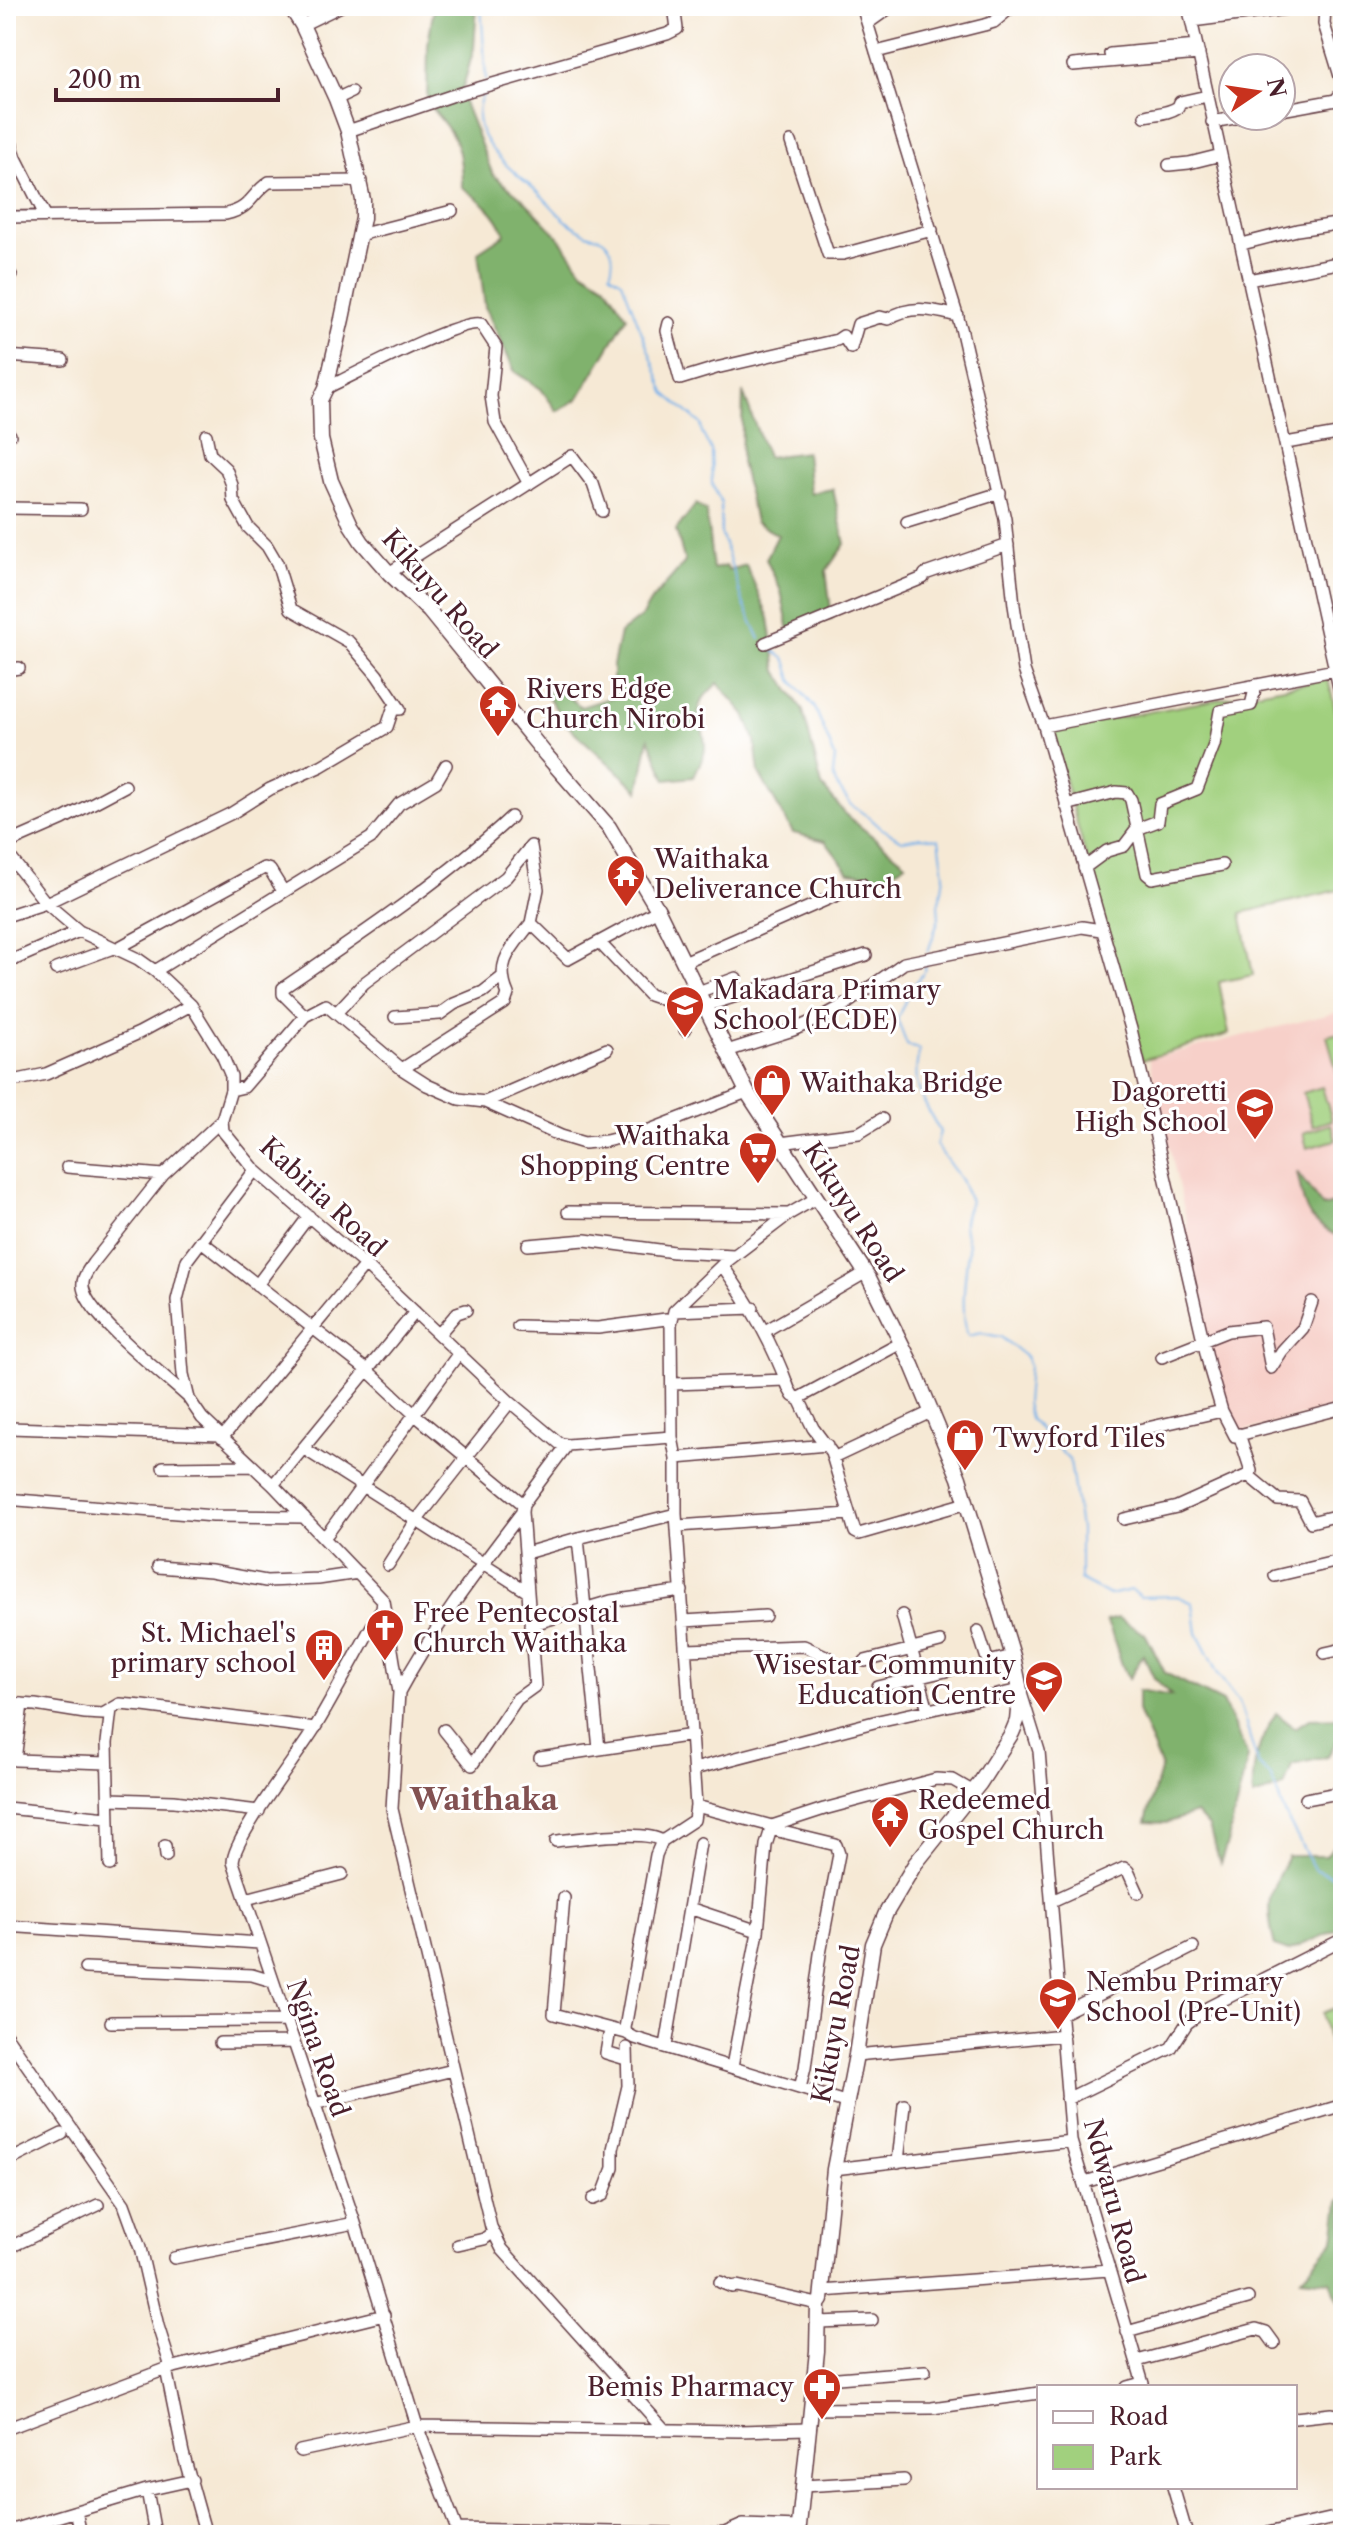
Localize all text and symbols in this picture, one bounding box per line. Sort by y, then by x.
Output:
scale bar [56,52,278,102]
north arrow [1217,52,1297,132]
text: 200 m [68,65,141,94]
text: N [1261,75,1291,100]
street label: Kikuyu Road [375,523,505,665]
place label: Rivers Edge Church Nirobi [526,673,705,735]
temple icon: Rivers Edge Church Nirobi [477,683,519,738]
place label: Waithaka Deliverance Church [653,843,902,905]
temple icon: Waithaka Deliverance Church [605,853,647,908]
place label: Makadara Primary School (ECDE) [713,974,942,1036]
school or university icon: Makadara Primary School (ECDE) [664,984,706,1039]
shop icon: Waithaka Bridge [751,1062,793,1117]
place label: Waithaka Bridge [799,1067,1003,1099]
place label: Dagoretti High School [1075,1076,1227,1138]
school or university icon: Dagoretti High School [1234,1086,1276,1141]
place label: Waithaka Shopping Centre [520,1120,730,1182]
street label: Kabiria Road [253,1130,393,1264]
supermarket icon: Waithaka Shopping Centre [737,1130,779,1185]
street label: Kikuyu Road [796,1136,910,1288]
shop icon: Twyford Tiles [944,1417,986,1472]
place label: Twyford Tiles [993,1422,1166,1454]
place label: Free Pentecostal Church Waithaka [413,1597,627,1659]
church icon: Free Pentecostal Church Waithaka [364,1607,406,1662]
place label: St. Michael's primary school [111,1617,296,1679]
building icon: St. Michael's primary school [303,1627,345,1682]
place label: Wisestar Community Education Centre [753,1649,1017,1711]
school or university icon: Wisestar Community Education Centre [1023,1659,1065,1714]
district label: Waithaka [409,1781,559,1818]
place label: Redeemed Gospel Church [918,1784,1104,1846]
temple icon: Redeemed Gospel Church [869,1794,911,1849]
street label: Kikuyu Road [805,1942,867,2106]
place label: Nembu Primary School (Pre-Unit) [1086,1966,1301,2028]
street label: Ngina Road [280,1975,357,2121]
school or university icon: Nembu Primary School (Pre-Unit) [1037,1976,1079,2031]
street label: Ndwaru Road [1077,2115,1151,2287]
pharmacy icon: Bemis Pharmacy [801,2366,843,2421]
place label: Bemis Pharmacy [587,2371,795,2403]
legend [1037,2385,1297,2489]
text: Road [1109,2402,1169,2431]
text: Park [1109,2442,1162,2471]

